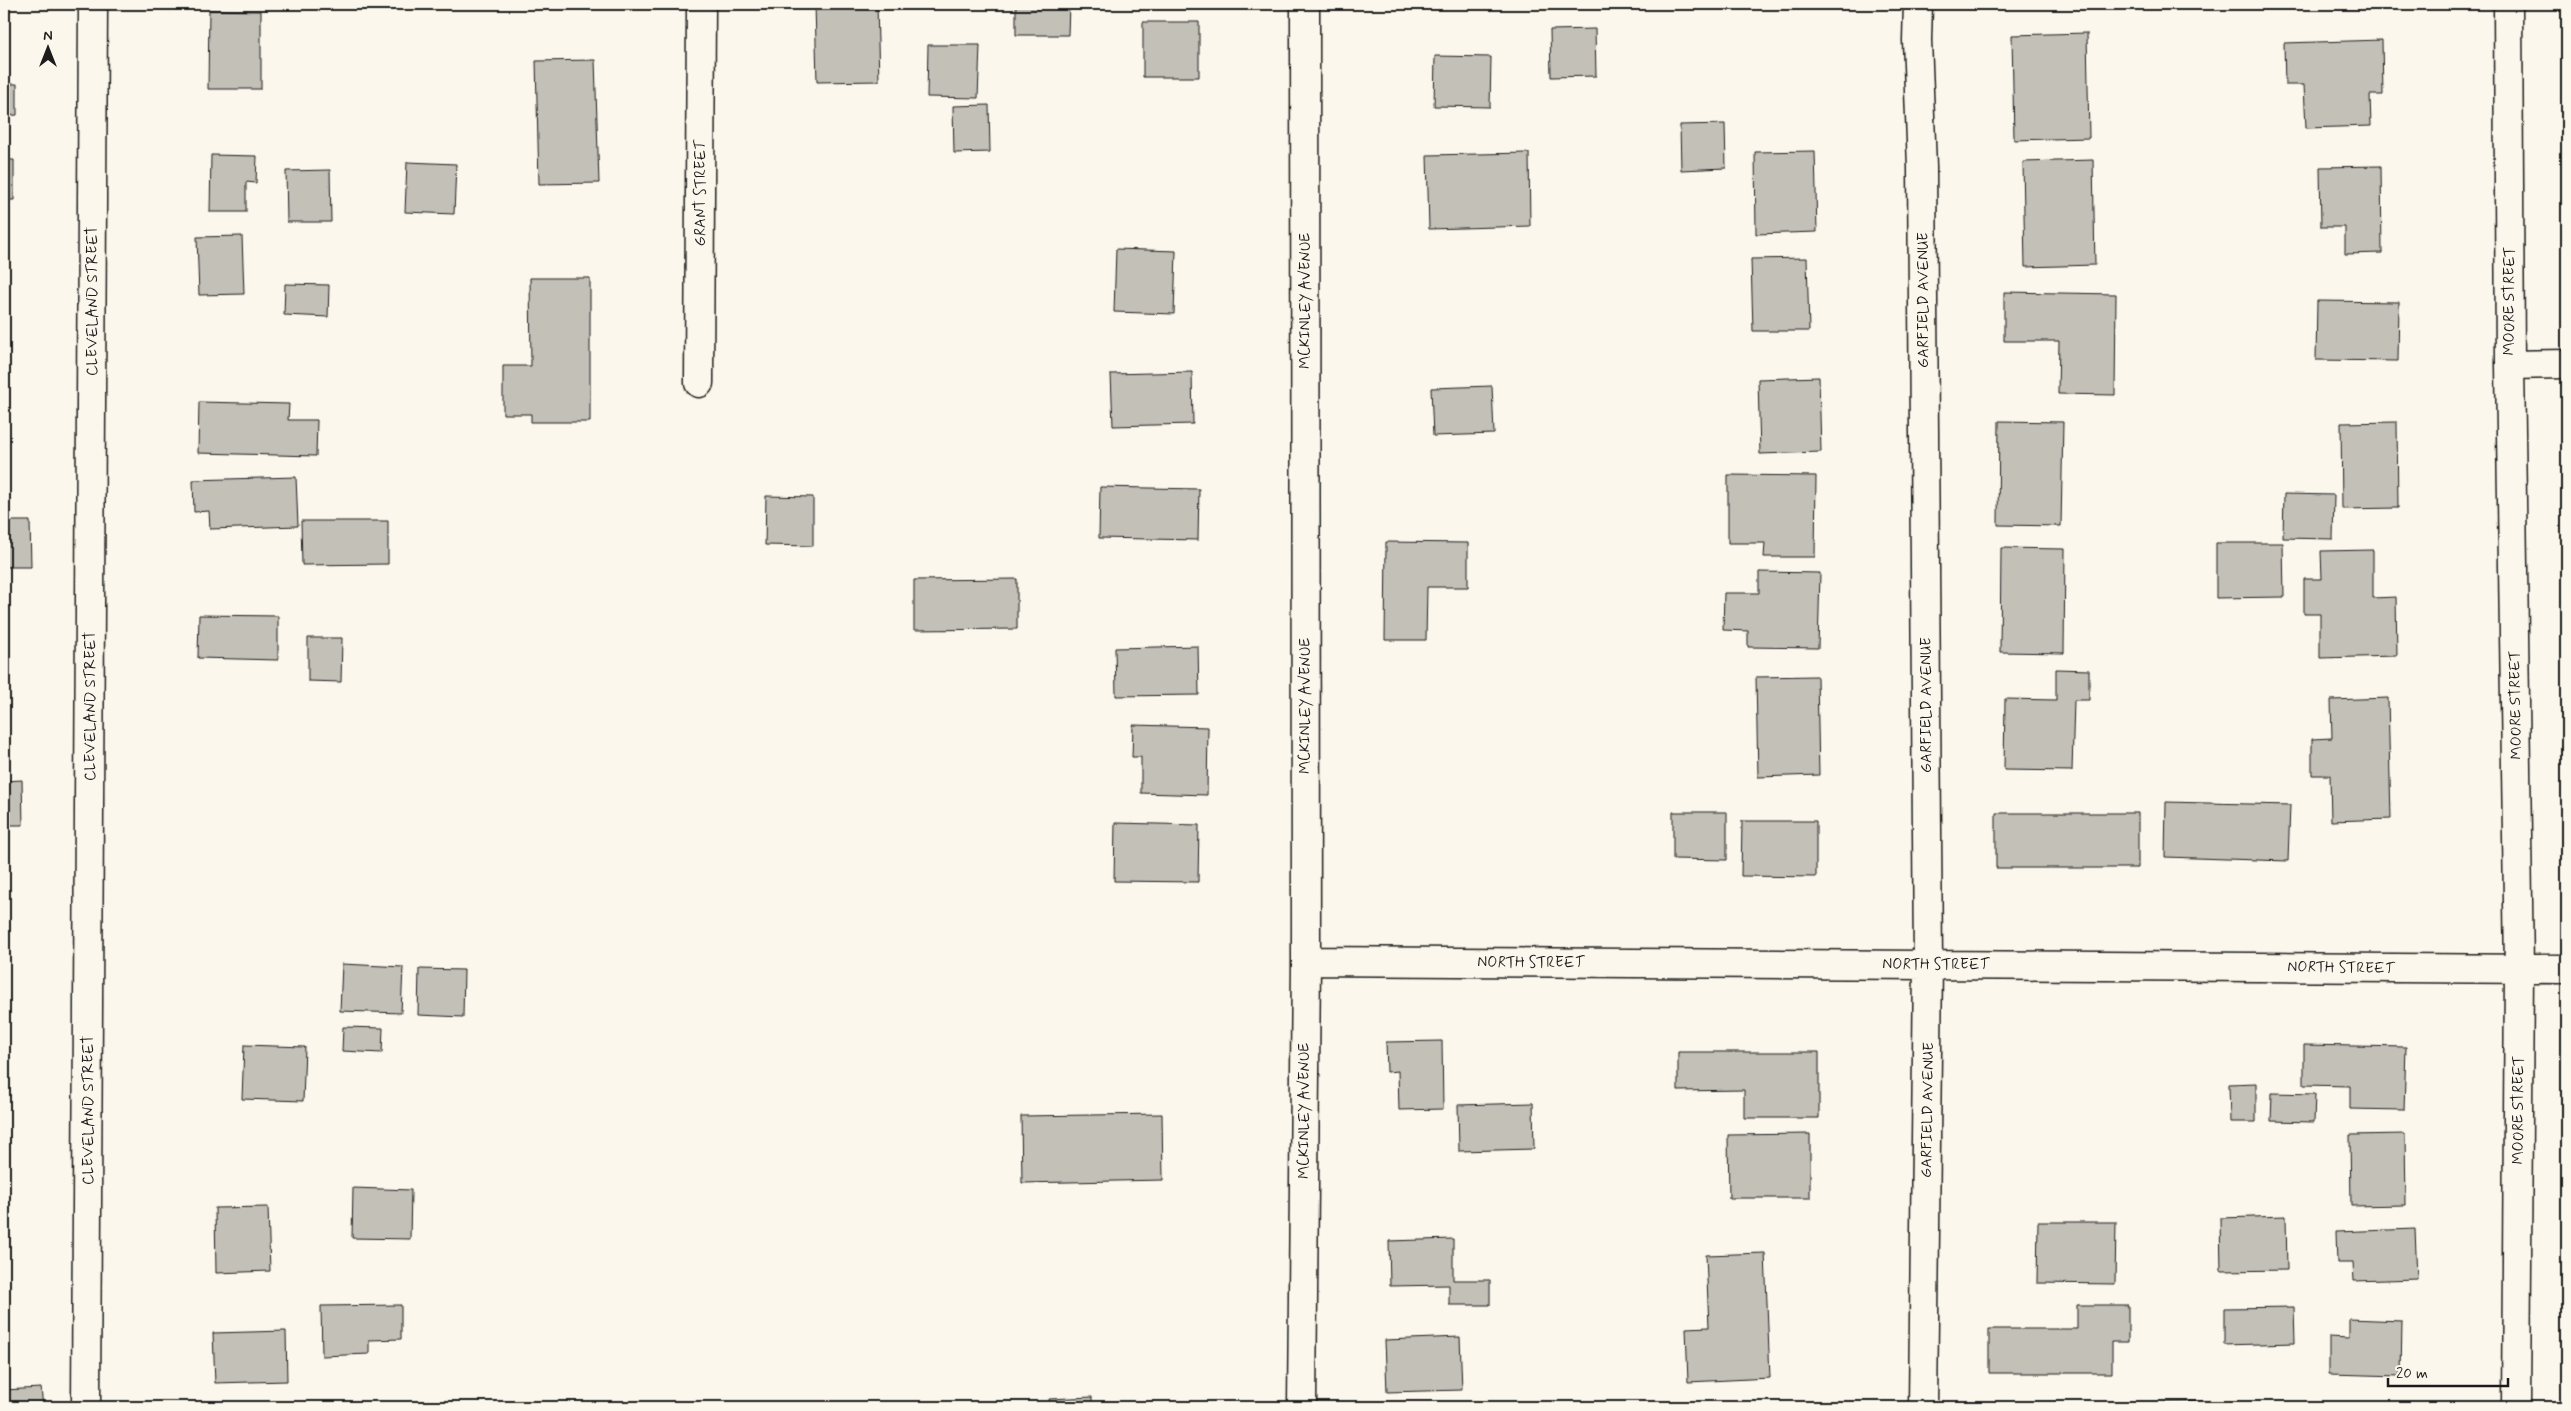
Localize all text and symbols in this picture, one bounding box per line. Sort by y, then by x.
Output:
north arrow [22,22,72,72]
text: N [43,27,53,45]
street label: GRANT STREET [691,139,711,246]
street label: CLEVELAND STREET [83,226,103,376]
street label: GARFIELD AVENUE [1914,232,1934,368]
street label: MCKINLEY AVENUE [1296,233,1316,369]
street label: MOORE STREET [2500,246,2520,356]
street label: CLEVELAND STREET [81,631,101,781]
street label: GARFIELD AVENUE [1917,637,1937,773]
street label: MCKINLEY AVENUE [1296,638,1316,774]
street label: MOORE STREET [2505,650,2527,760]
street label: NORTH STREET [1477,953,1585,973]
street label: NORTH STREET [1882,955,1990,975]
street label: NORTH STREET [2287,957,2396,979]
street label: CLEVELAND STREET [79,1035,99,1185]
street label: GARFIELD AVENUE [1917,1042,1939,1178]
street label: MCKINLEY AVENUE [1295,1043,1315,1179]
street label: MOORE STREET [2509,1055,2529,1165]
scale bar [2388,1356,2508,1388]
text: 20 m [2396,1364,2428,1384]

